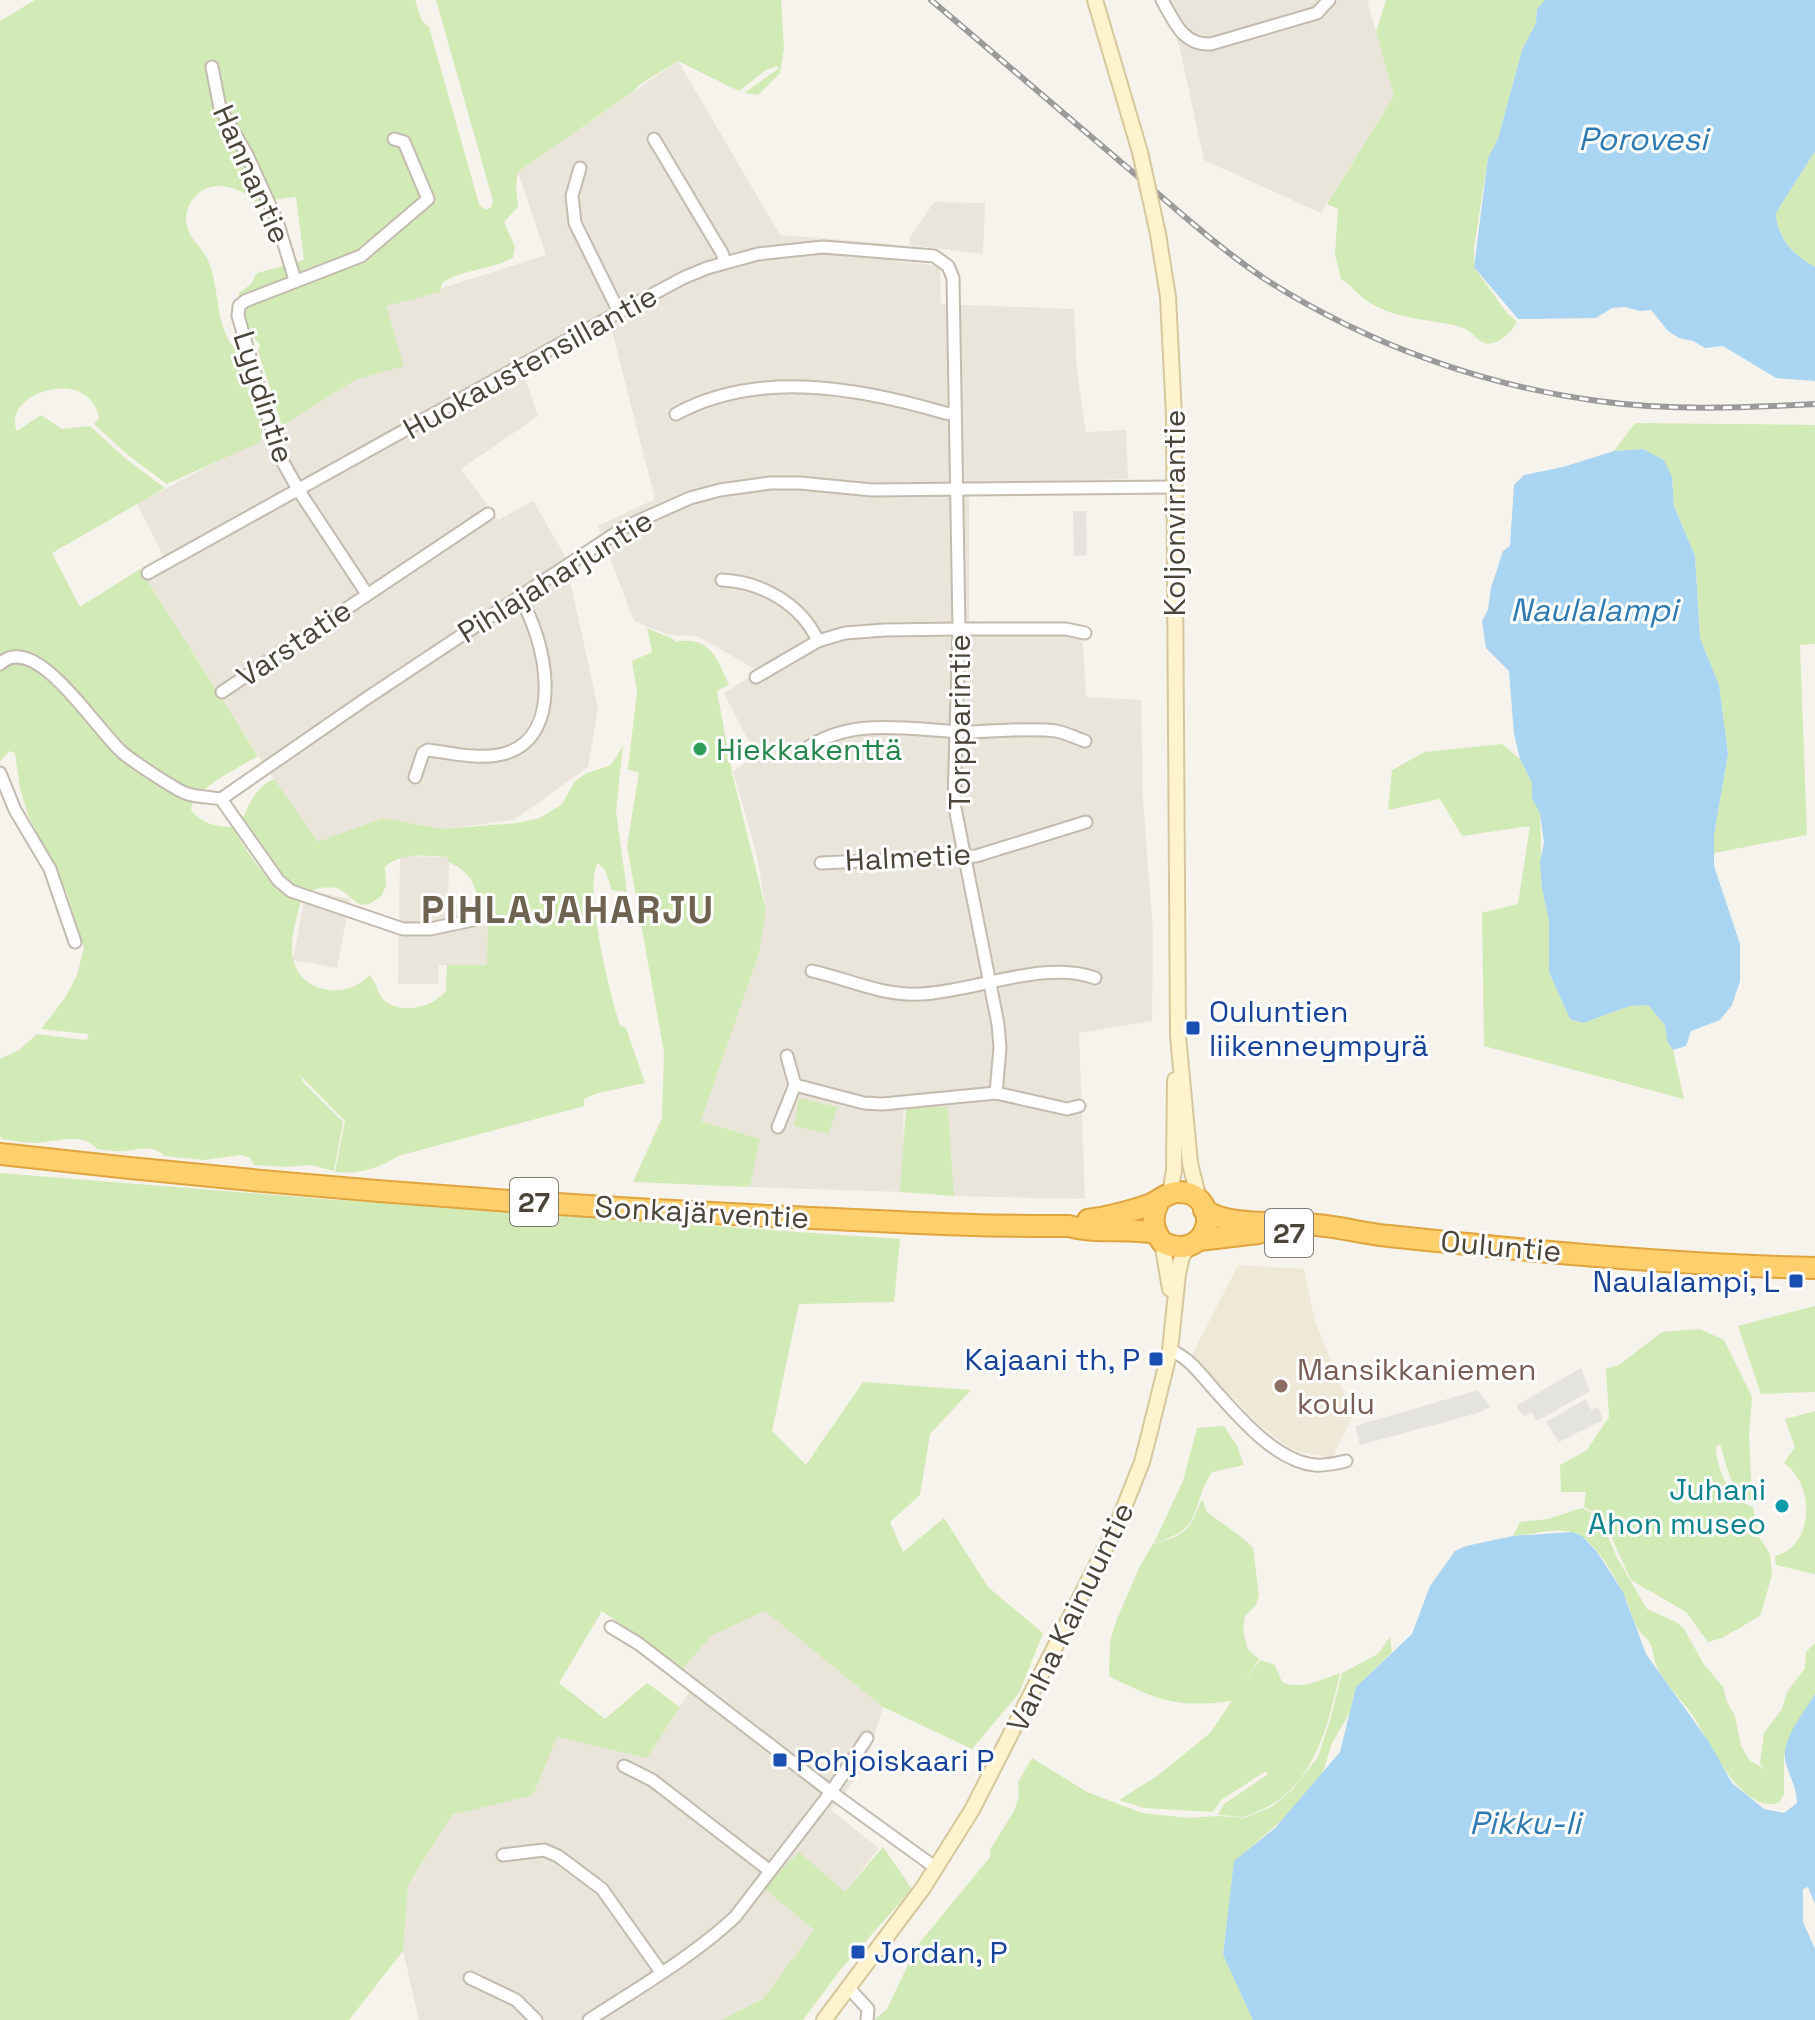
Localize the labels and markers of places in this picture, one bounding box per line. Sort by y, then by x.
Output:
place label: Hiekkakenttä [716,730,902,769]
marker: Hiekkakenttä [691,740,709,758]
place label: Ouluntien liikenneympyrä [1209,992,1429,1065]
marker: Ouluntien liikenneympyrä [1184,1019,1202,1037]
place label: Naulalampi, L [1593,1262,1780,1301]
marker: Naulalampi, L [1787,1272,1805,1290]
place label: Kajaani th, P [965,1340,1140,1379]
marker: Kajaani th, P [1147,1350,1165,1368]
place label: Mansikkaniemen koulu [1297,1350,1536,1423]
marker: Mansikkaniemen koulu [1272,1377,1290,1395]
place label: Juhani Ahon museo [1588,1470,1766,1543]
marker: Juhani Ahon museo [1773,1497,1791,1515]
place label: Pohjoiskaari P [796,1741,994,1780]
marker: Pohjoiskaari P [771,1751,789,1769]
place label: Jordan, P [874,1933,1008,1972]
marker: Jordan, P [849,1943,867,1961]

